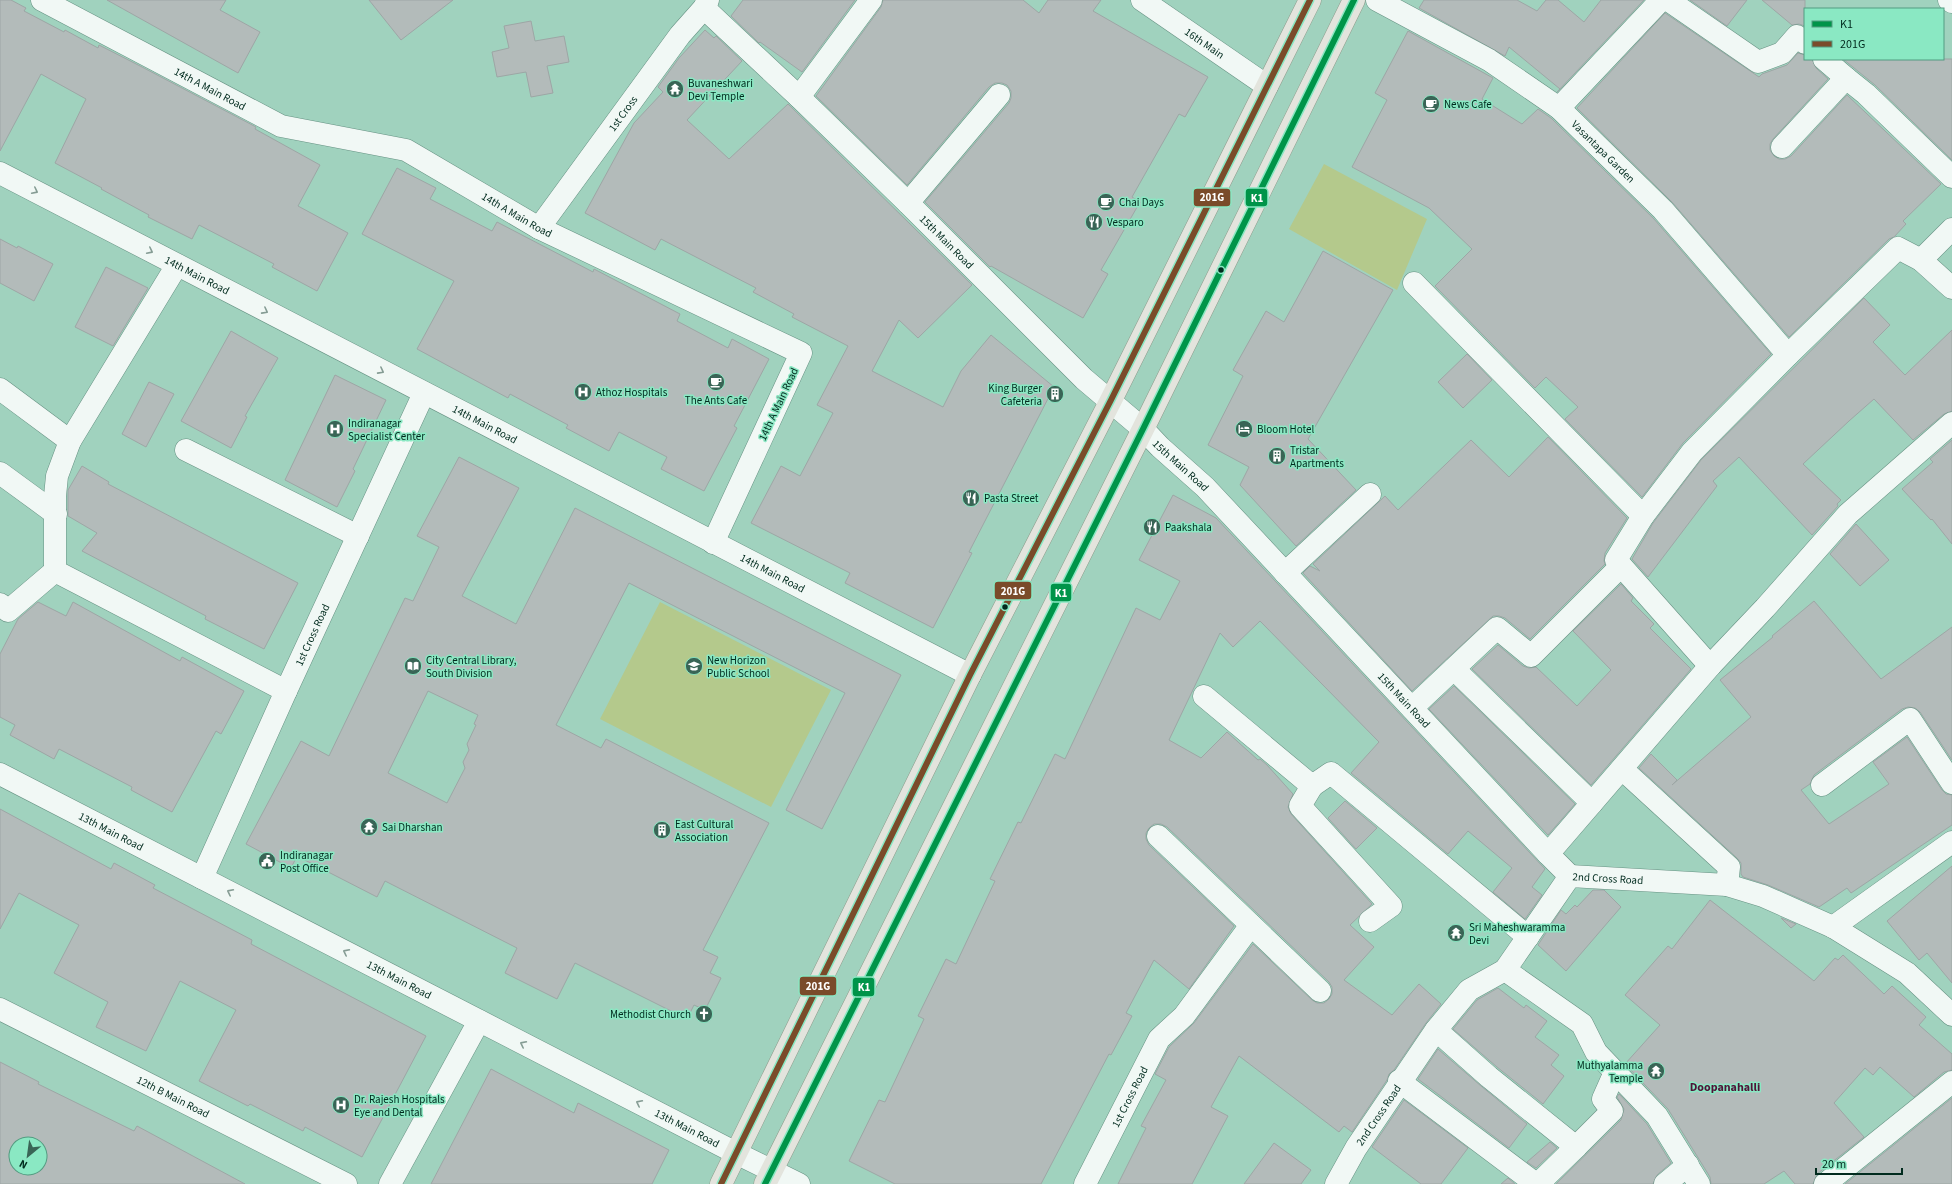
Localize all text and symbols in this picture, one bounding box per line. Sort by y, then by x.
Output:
legend [1804,8,1944,60]
text: K1 [1840,16,1853,33]
street label: 16th Main [1181,25,1227,62]
text: 201G [1840,36,1865,53]
street label: 14th A Main Road [171,64,248,114]
place label: Buvaneshwari Devi Temple [688,76,753,104]
temple icon: Buvaneshwari Devi Temple [665,79,685,99]
street label: 1st Cross [605,92,642,135]
cafe icon: News Cafe [1421,94,1441,114]
place label: News Cafe [1444,97,1492,112]
street label: Vasantapa Garden [1568,117,1638,186]
one-way arrow [30,186,38,194]
line badge: 201G [1193,188,1231,207]
line badge: K1 [1245,188,1268,207]
street label: 14th A Main Road [479,189,555,241]
text: 201G [1200,190,1224,205]
text: K1 [1251,191,1263,206]
cafe icon: Chai Days [1096,192,1116,212]
place label: Chai Days [1119,195,1164,210]
street label: 15th Main Road [916,212,977,272]
restaurant icon: Vesparo [1084,212,1104,232]
place label: Vesparo [1107,215,1144,230]
one-way arrow [146,246,153,253]
street label: 14th Main Road [162,253,232,298]
unlabelled marker [1216,265,1226,275]
one-way arrow [261,306,269,313]
street label: 14th A Main Road [755,365,802,443]
one-way arrow [376,366,384,374]
cafe icon: The Ants Cafe [706,372,726,392]
place label: King Burger Cafeteria [988,381,1042,409]
hospital icon: Athoz Hospitals [573,382,593,402]
building icon: King Burger Cafeteria [1045,384,1065,404]
place label: Athoz Hospitals [596,385,668,400]
place label: The Ants Cafe [685,393,748,408]
street label: 14th Main Road [450,401,520,447]
place label: Indiranagar Specialist Center [348,416,425,444]
hospital icon: Indiranagar Specialist Center [325,419,345,439]
hotel icon: Bloom Hotel [1234,419,1254,439]
place label: Bloom Hotel [1257,422,1314,437]
street label: 15th Main Road [1149,437,1212,495]
place label: Tristar Apartments [1290,443,1344,471]
building icon: Tristar Apartments [1267,446,1287,466]
restaurant icon: Pasta Street [961,488,981,508]
place label: Pasta Street [984,491,1039,506]
restaurant icon: Paakshala [1142,517,1162,537]
place label: Paakshala [1165,520,1212,535]
street label: 14th Main Road [737,550,807,596]
line badge: 201G [994,581,1032,600]
line badge: K1 [1050,583,1072,602]
text: 201G [1001,584,1025,599]
text: K1 [1055,586,1067,601]
street label: 1st Cross Road [292,601,333,668]
unlabelled marker [1000,602,1010,612]
place label: City Central Library, South Division [426,653,517,681]
place label: New Horizon Public School [707,653,770,681]
library icon: City Central Library, South Division [403,656,423,676]
school or university icon: New Horizon Public School [684,656,704,676]
street label: 15th Main Road [1374,669,1433,731]
street label: 13th Main Road [76,809,146,855]
temple icon: Sai Dharshan [359,817,379,837]
place label: East Cultural Association [675,817,733,845]
place label: Sai Dharshan [382,820,443,835]
building icon: East Cultural Association [652,820,672,840]
place label: Indiranagar Post Office [280,848,333,876]
public building icon: Indiranagar Post Office [257,851,277,871]
street label: 2nd Cross Road [1572,869,1644,888]
one-way arrow [227,890,234,897]
place label: Sri Maheshwaramma Devi [1469,920,1565,948]
temple icon: Sri Maheshwaramma Devi [1446,923,1466,943]
one-way arrow [342,949,350,957]
street label: 13th Main Road [364,957,434,1003]
line badge: 201G [799,976,837,996]
line badge: K1 [852,977,875,997]
text: 201G [806,979,830,994]
text: K1 [858,980,870,995]
church icon: Methodist Church [694,1004,714,1024]
place label: Methodist Church [610,1007,691,1022]
one-way arrow [520,1041,528,1049]
place label: Muthyalamma Temple [1577,1058,1644,1086]
temple icon: Muthyalamma Temple [1646,1061,1666,1081]
street label: 1st Cross Road [1108,1064,1152,1130]
street label: 12th B Main Road [134,1072,212,1122]
district label: Doopanahalli [1690,1079,1760,1096]
street label: 2nd Cross Road [1353,1082,1405,1149]
place label: Dr. Rajesh Hospitals Eye and Dental [354,1092,445,1120]
hospital icon: Dr. Rajesh Hospitals Eye and Dental [331,1095,351,1115]
one-way arrow [636,1100,643,1108]
street label: 13th Main Road [652,1105,722,1151]
north arrow [8,1136,48,1176]
scale bar [1816,1150,1902,1176]
text: N [17,1156,30,1173]
text: 20 m [1822,1156,1846,1173]

